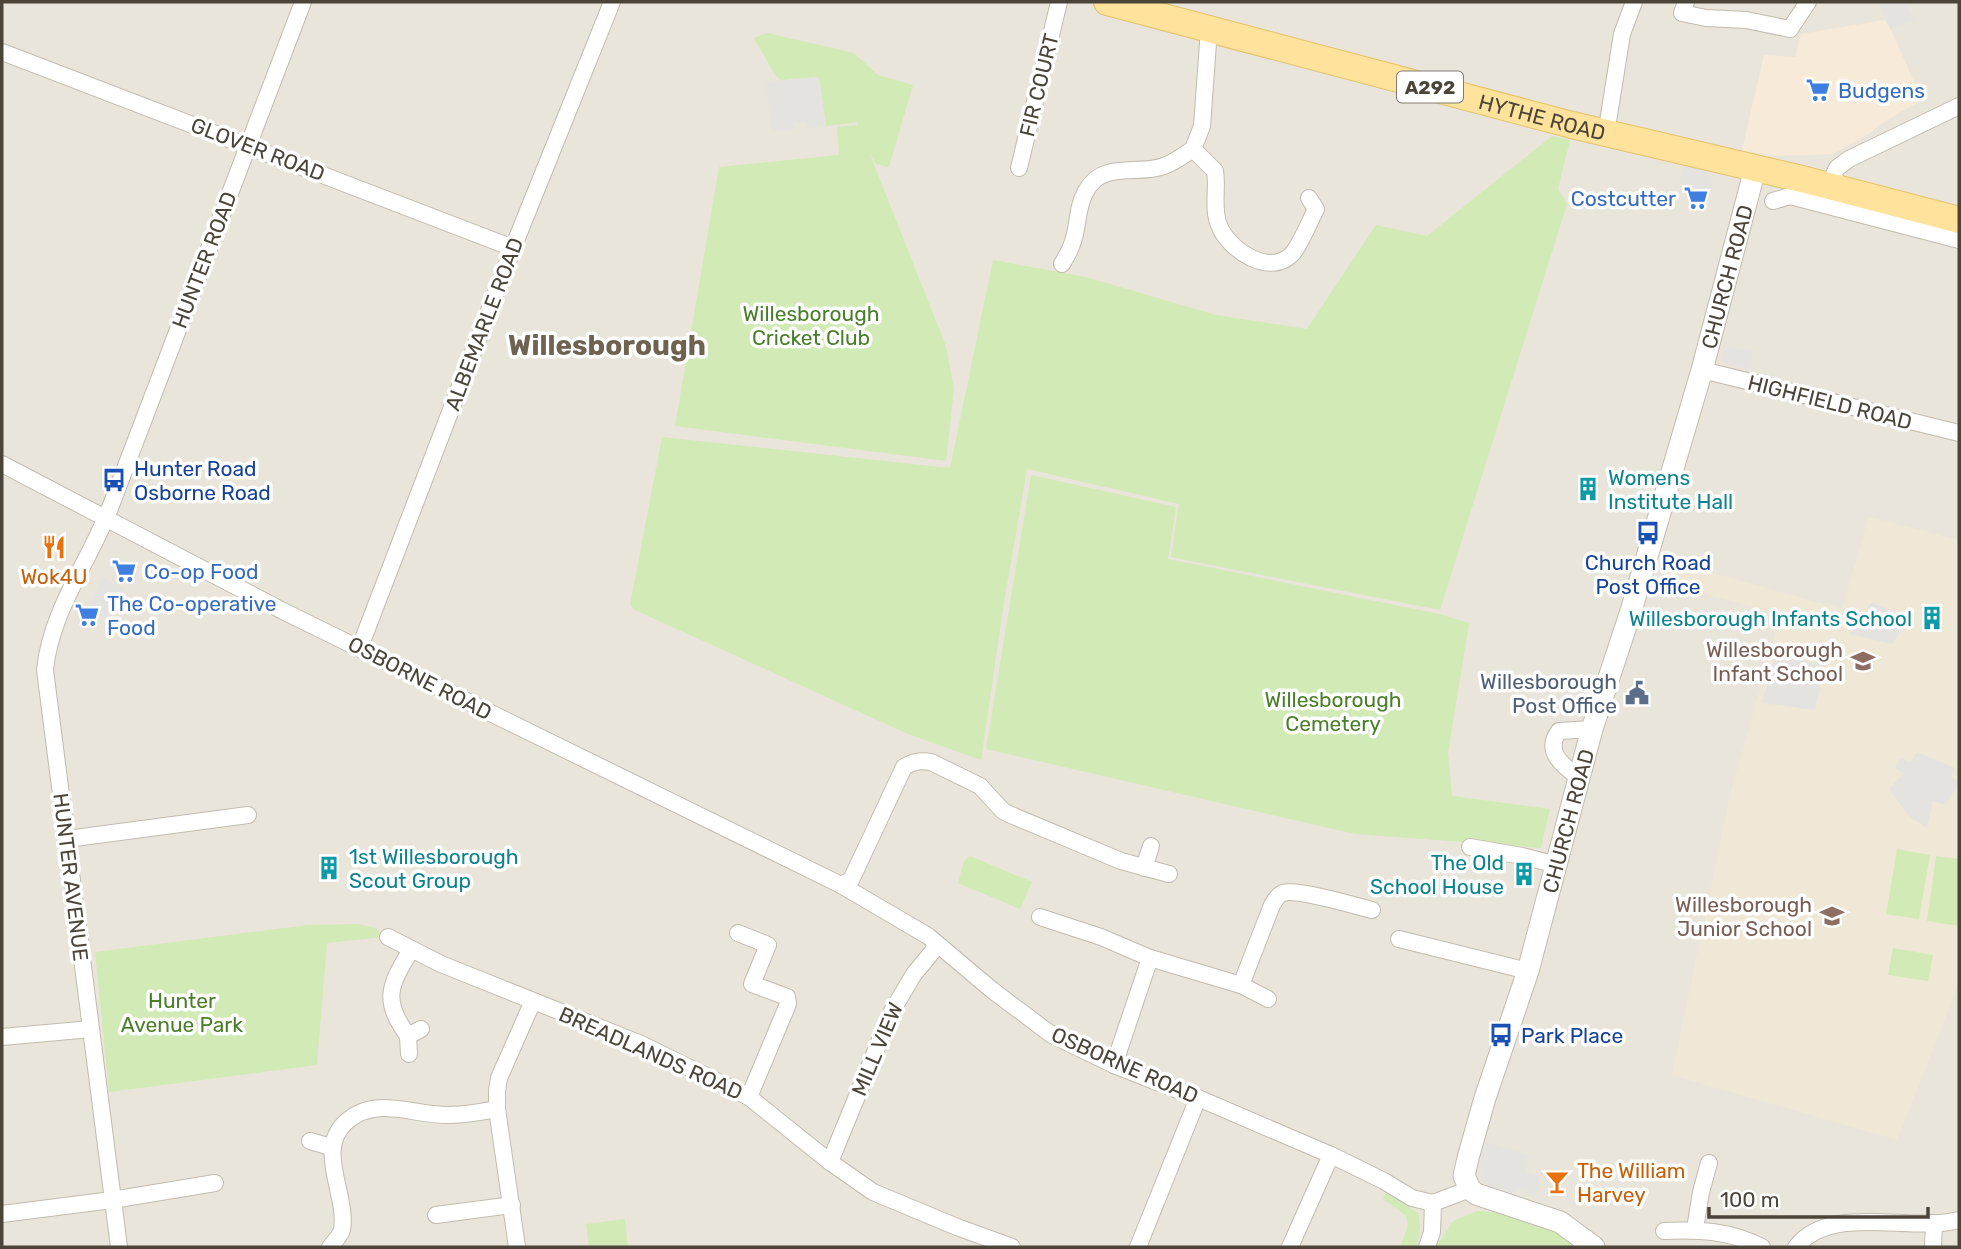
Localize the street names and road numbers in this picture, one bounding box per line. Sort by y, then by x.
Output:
street label: FIR COURT [1014,31,1064,139]
road number: A292 [1397,72,1463,102]
street label: HYTHE ROAD [1476,88,1608,145]
street label: GLOVER ROAD [188,112,328,186]
street label: HUNTER ROAD [166,188,242,332]
street label: CHURCH ROAD [1696,202,1758,351]
street label: ALBEMARLE ROAD [440,234,528,414]
street label: HIGHFIELD ROAD [1745,370,1915,434]
street label: OSBORNE ROAD [344,631,496,725]
street label: CHURCH ROAD [1537,746,1599,896]
street label: HUNTER AVENUE [48,792,94,962]
street label: MILL VIEW [846,998,908,1100]
street label: BREADLANDS ROAD [555,1001,747,1105]
street label: OSBORNE ROAD [1048,1021,1202,1109]

